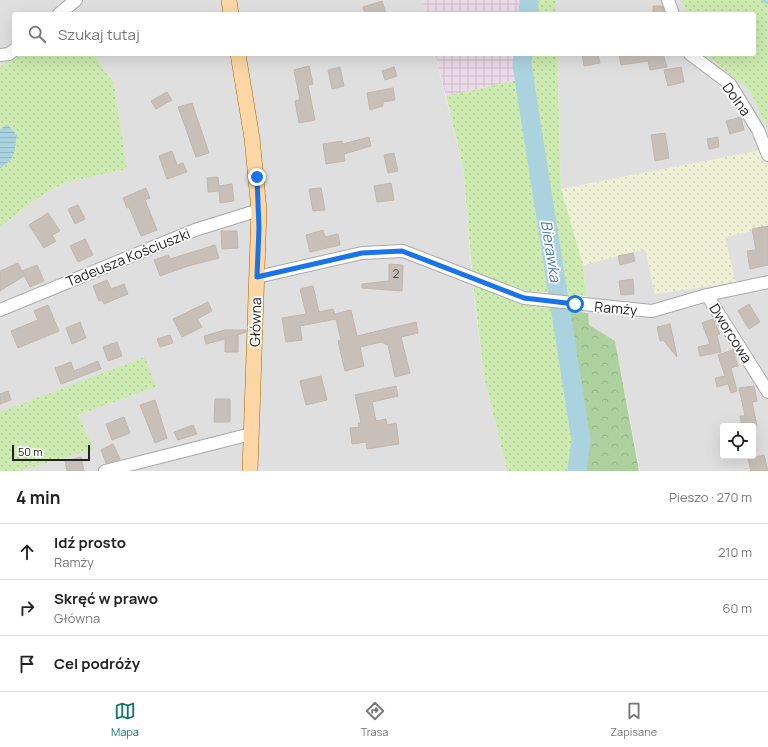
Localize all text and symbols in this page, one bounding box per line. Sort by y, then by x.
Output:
search box [12,12,756,56]
icon: search [26,23,48,45]
text: Szukaj tutaj [58,24,140,45]
street label: Dolna [718,78,756,120]
route end [248,168,266,186]
water label: Bierawka [536,219,566,284]
street label: Tadeusza Kościuszki [63,223,193,291]
house number: 2 [393,265,400,282]
route start [566,295,584,313]
street label: Główna [245,297,265,347]
street label: Ramży [594,297,639,319]
street label: Dworcowa [705,300,757,366]
map controls [720,423,756,459]
button: locate [720,423,756,459]
scale bar [12,443,90,462]
text: 50 m [18,444,43,459]
text: 4 min [16,486,60,509]
text: Pieszo · 270 m [669,488,752,506]
text: Idź prosto [54,532,126,553]
icon: ahead [16,541,38,563]
text: 210 m [718,543,752,561]
text: Ramży [54,553,94,571]
text: Skręć w prawo [54,588,158,609]
icon: right [16,597,38,619]
text: 60 m [722,599,752,617]
text: Główna [54,609,100,627]
icon: arrive [16,653,38,675]
text: Cel podróży [54,653,140,674]
tab: Mapa [111,700,139,739]
tab: Trasa [361,700,388,739]
tab: Zapisane [610,700,657,739]

